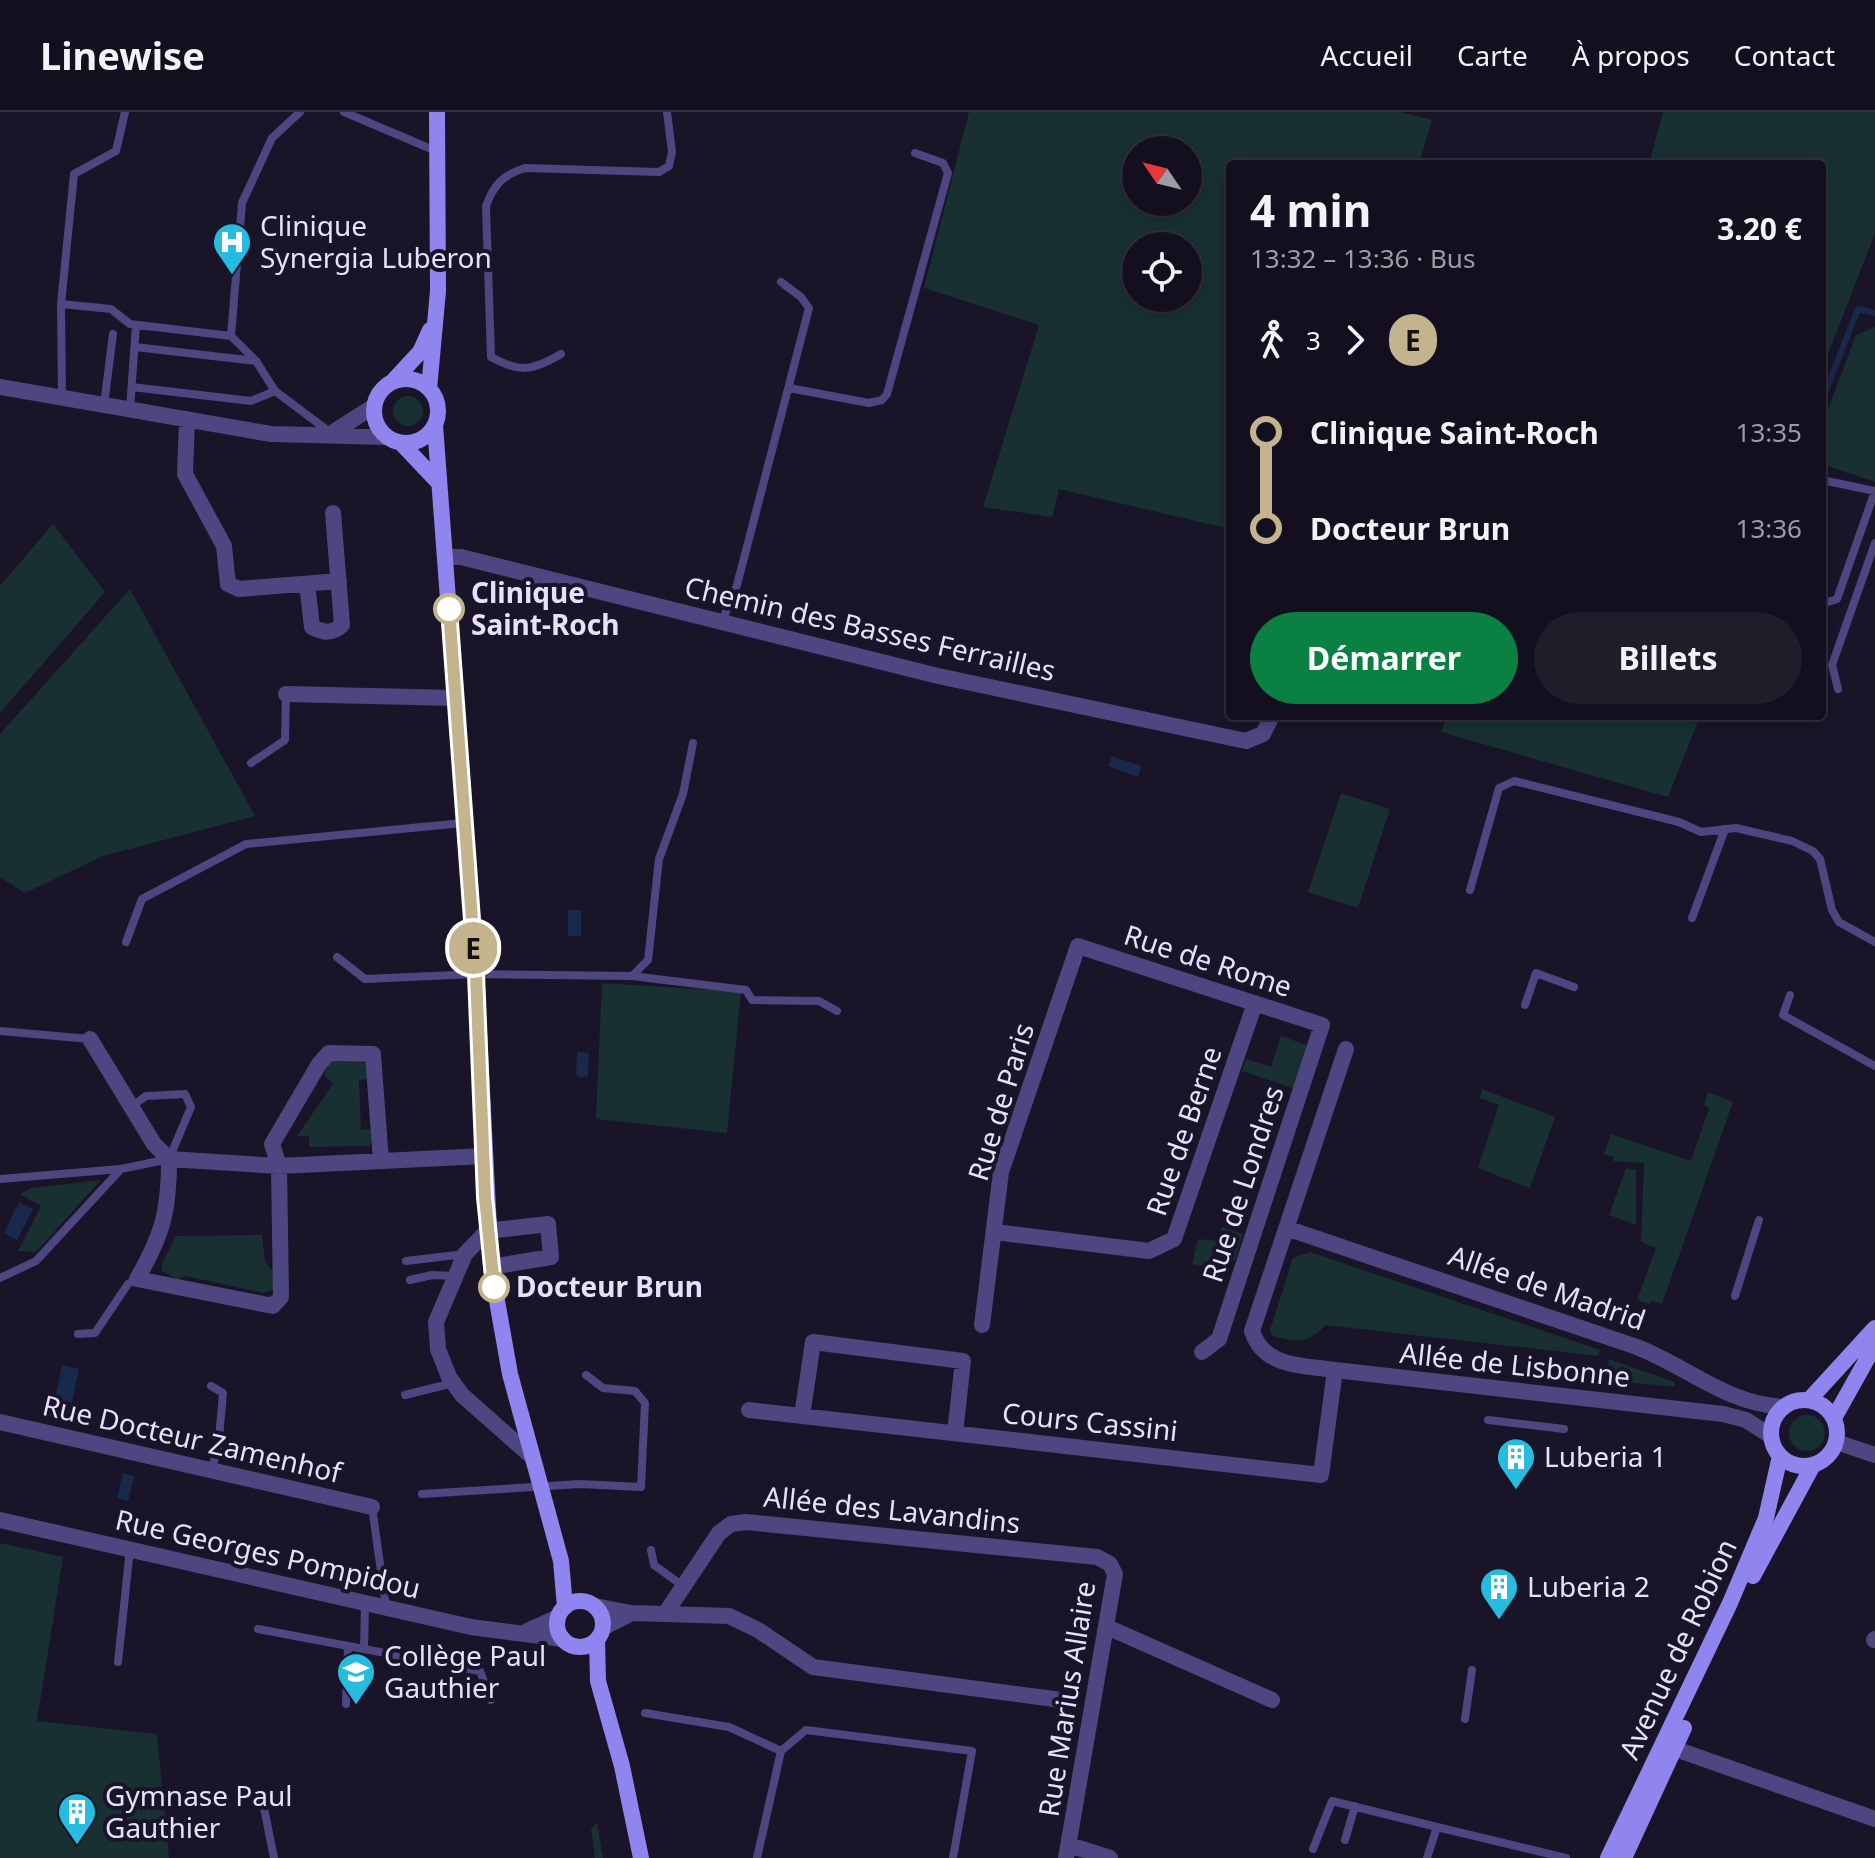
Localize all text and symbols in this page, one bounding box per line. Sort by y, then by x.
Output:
text: Linewise [40,29,205,81]
text: Accueil [1321,36,1413,74]
text: Carte [1457,36,1528,74]
text: À propos [1572,36,1690,74]
text: Contact [1734,36,1835,74]
north arrow [1122,136,1202,216]
map controls [1122,136,1202,312]
text: 4 min [1250,180,1371,240]
place label: Clinique Synergia Luberon [260,206,492,276]
text: 3.20 € [1717,208,1802,249]
hospital icon: Clinique Synergia Luberon [211,221,253,276]
button: locate [1122,232,1202,312]
text: 13:32 – 13:36 · Bus [1250,240,1475,276]
icon: walk [1250,318,1294,362]
icon: forward [1333,318,1377,362]
text: E [1405,321,1421,359]
text: 3 [1306,322,1321,358]
text: Clinique Saint-Roch [1310,412,1599,453]
text: 13:35 [1736,414,1802,450]
text: Docteur Brun [1310,508,1510,549]
text: 13:36 [1736,510,1802,546]
street label: Chemin des Basses Ferrailles [681,567,1059,689]
place label: Clinique Saint-Roch [471,573,619,643]
marker: Clinique Saint-Roch [434,594,464,624]
button: Démarrer [1250,612,1518,704]
button: Billets [1534,612,1802,704]
street label: Rue de Rome [1119,915,1297,1005]
line badge: E [447,922,499,974]
text: E [465,929,481,967]
street label: Rue de Paris [958,1018,1042,1185]
street label: Rue de Berne [1136,1041,1230,1220]
street label: Rue de Londres [1192,1081,1292,1287]
street label: Allée de Madrid [1444,1236,1651,1339]
place label: Docteur Brun [516,1267,703,1305]
marker: Docteur Brun [479,1272,509,1302]
street label: Allée de Lisbonne [1398,1333,1632,1395]
street label: Rue Docteur Zamenhof [39,1385,347,1491]
street label: Cours Cassini [1001,1393,1180,1449]
building icon: Luberia 1 [1495,1436,1537,1491]
place label: Luberia 1 [1544,1437,1667,1475]
street label: Allée des Lavandins [762,1477,1022,1541]
street label: Rue Georges Pompidou [112,1499,424,1607]
street label: Avenue de Robion [1609,1532,1745,1765]
building icon: Luberia 2 [1478,1566,1520,1621]
place label: Luberia 2 [1527,1567,1650,1605]
street label: Rue Marius Allaire [1029,1578,1103,1819]
place label: Collège Paul Gauthier [384,1636,546,1706]
school or university icon: Collège Paul Gauthier [335,1651,377,1706]
place label: Gymnase Paul Gauthier [105,1776,293,1846]
building icon: Gymnase Paul Gauthier [56,1791,98,1846]

